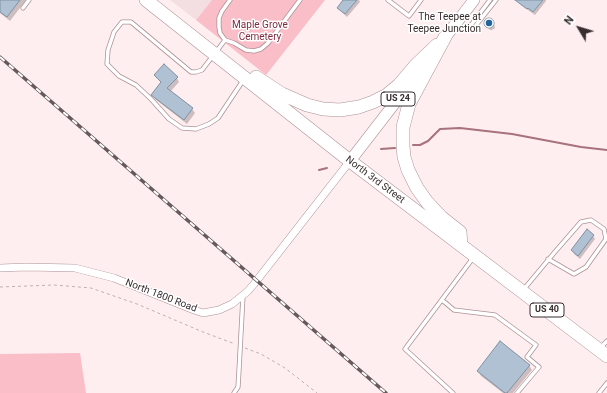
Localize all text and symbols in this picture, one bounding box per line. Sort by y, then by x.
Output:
north arrow [559,8,599,48]
place label: The Teepee at Teepee Junction [407,11,481,34]
text: N [562,13,577,27]
marker: The Teepee at Teepee Junction [484,18,494,28]
park label: Maple Grove Cemetery [232,19,288,42]
road number: US 24 [381,92,415,106]
street label: North 3rd Street [343,154,407,206]
street label: North 1800 Road [124,277,198,315]
road number: US 40 [530,303,564,317]

